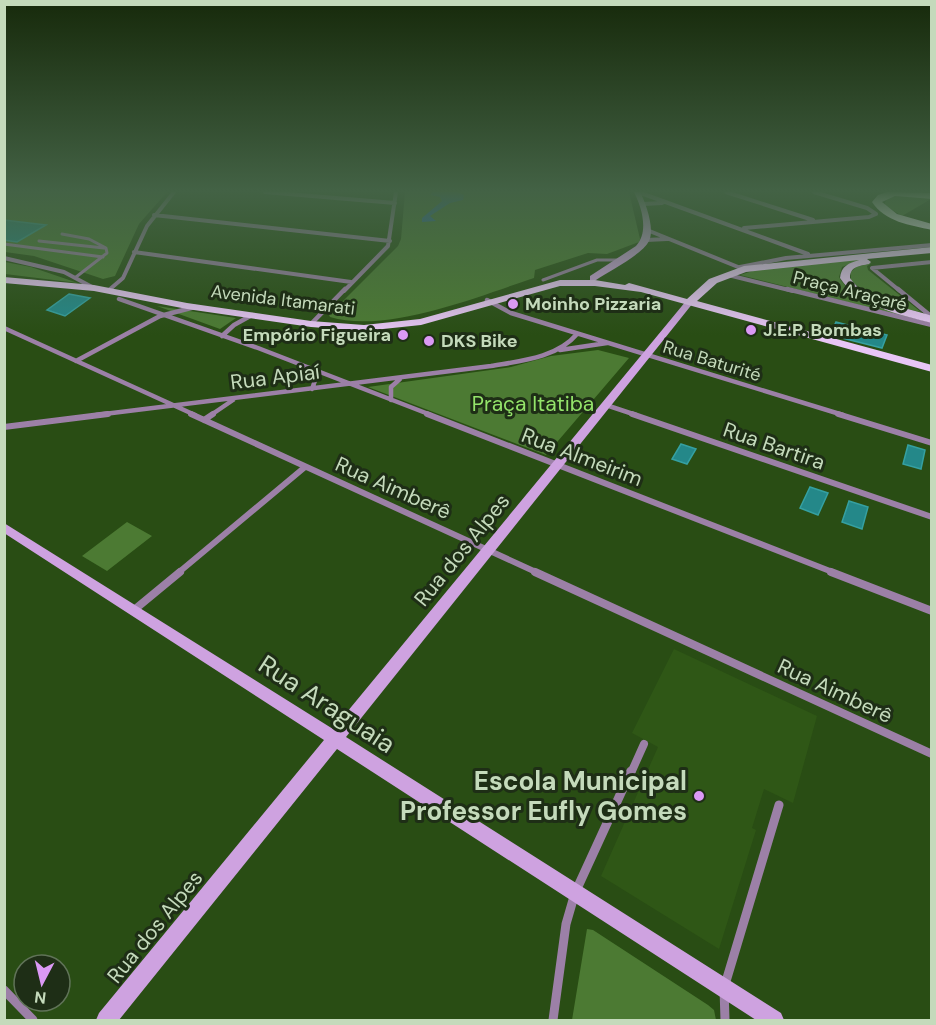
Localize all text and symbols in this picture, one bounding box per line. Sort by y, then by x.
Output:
street label: Praça Araçaré [790,265,910,317]
street label: Avenida Itamarati [209,279,357,321]
place label: Moinho Pizzaria [525,292,661,316]
marker: Moinho Pizzaria [506,297,520,311]
place label: J.E.P. Bombas [763,318,882,342]
place label: Empório Figueira [243,323,391,347]
marker: J.E.P. Bombas [744,323,758,337]
marker: Empório Figueira [396,328,410,342]
place label: DKS Bike [441,329,518,353]
marker: DKS Bike [422,334,436,348]
street label: Rua Baturité [660,335,764,387]
street label: Rua Apiaí [229,358,322,396]
park label: Praça Itatiba [472,390,594,418]
street label: Rua Bartira [719,416,829,476]
street label: Rua Almeirim [518,421,646,493]
street label: Rua Aimberê [331,450,455,526]
street label: Rua dos Alpes [408,488,516,612]
street label: Rua Araguaia [252,647,402,761]
street label: Rua Aimberê [773,652,897,730]
place label: Escola Municipal Professor Eufly Gomes [400,764,687,828]
marker: Escola Municipal Professor Eufly Gomes [692,789,706,803]
street label: Rua dos Alpes [101,865,209,989]
north arrow [12,953,72,1013]
text: N [33,986,47,1009]

